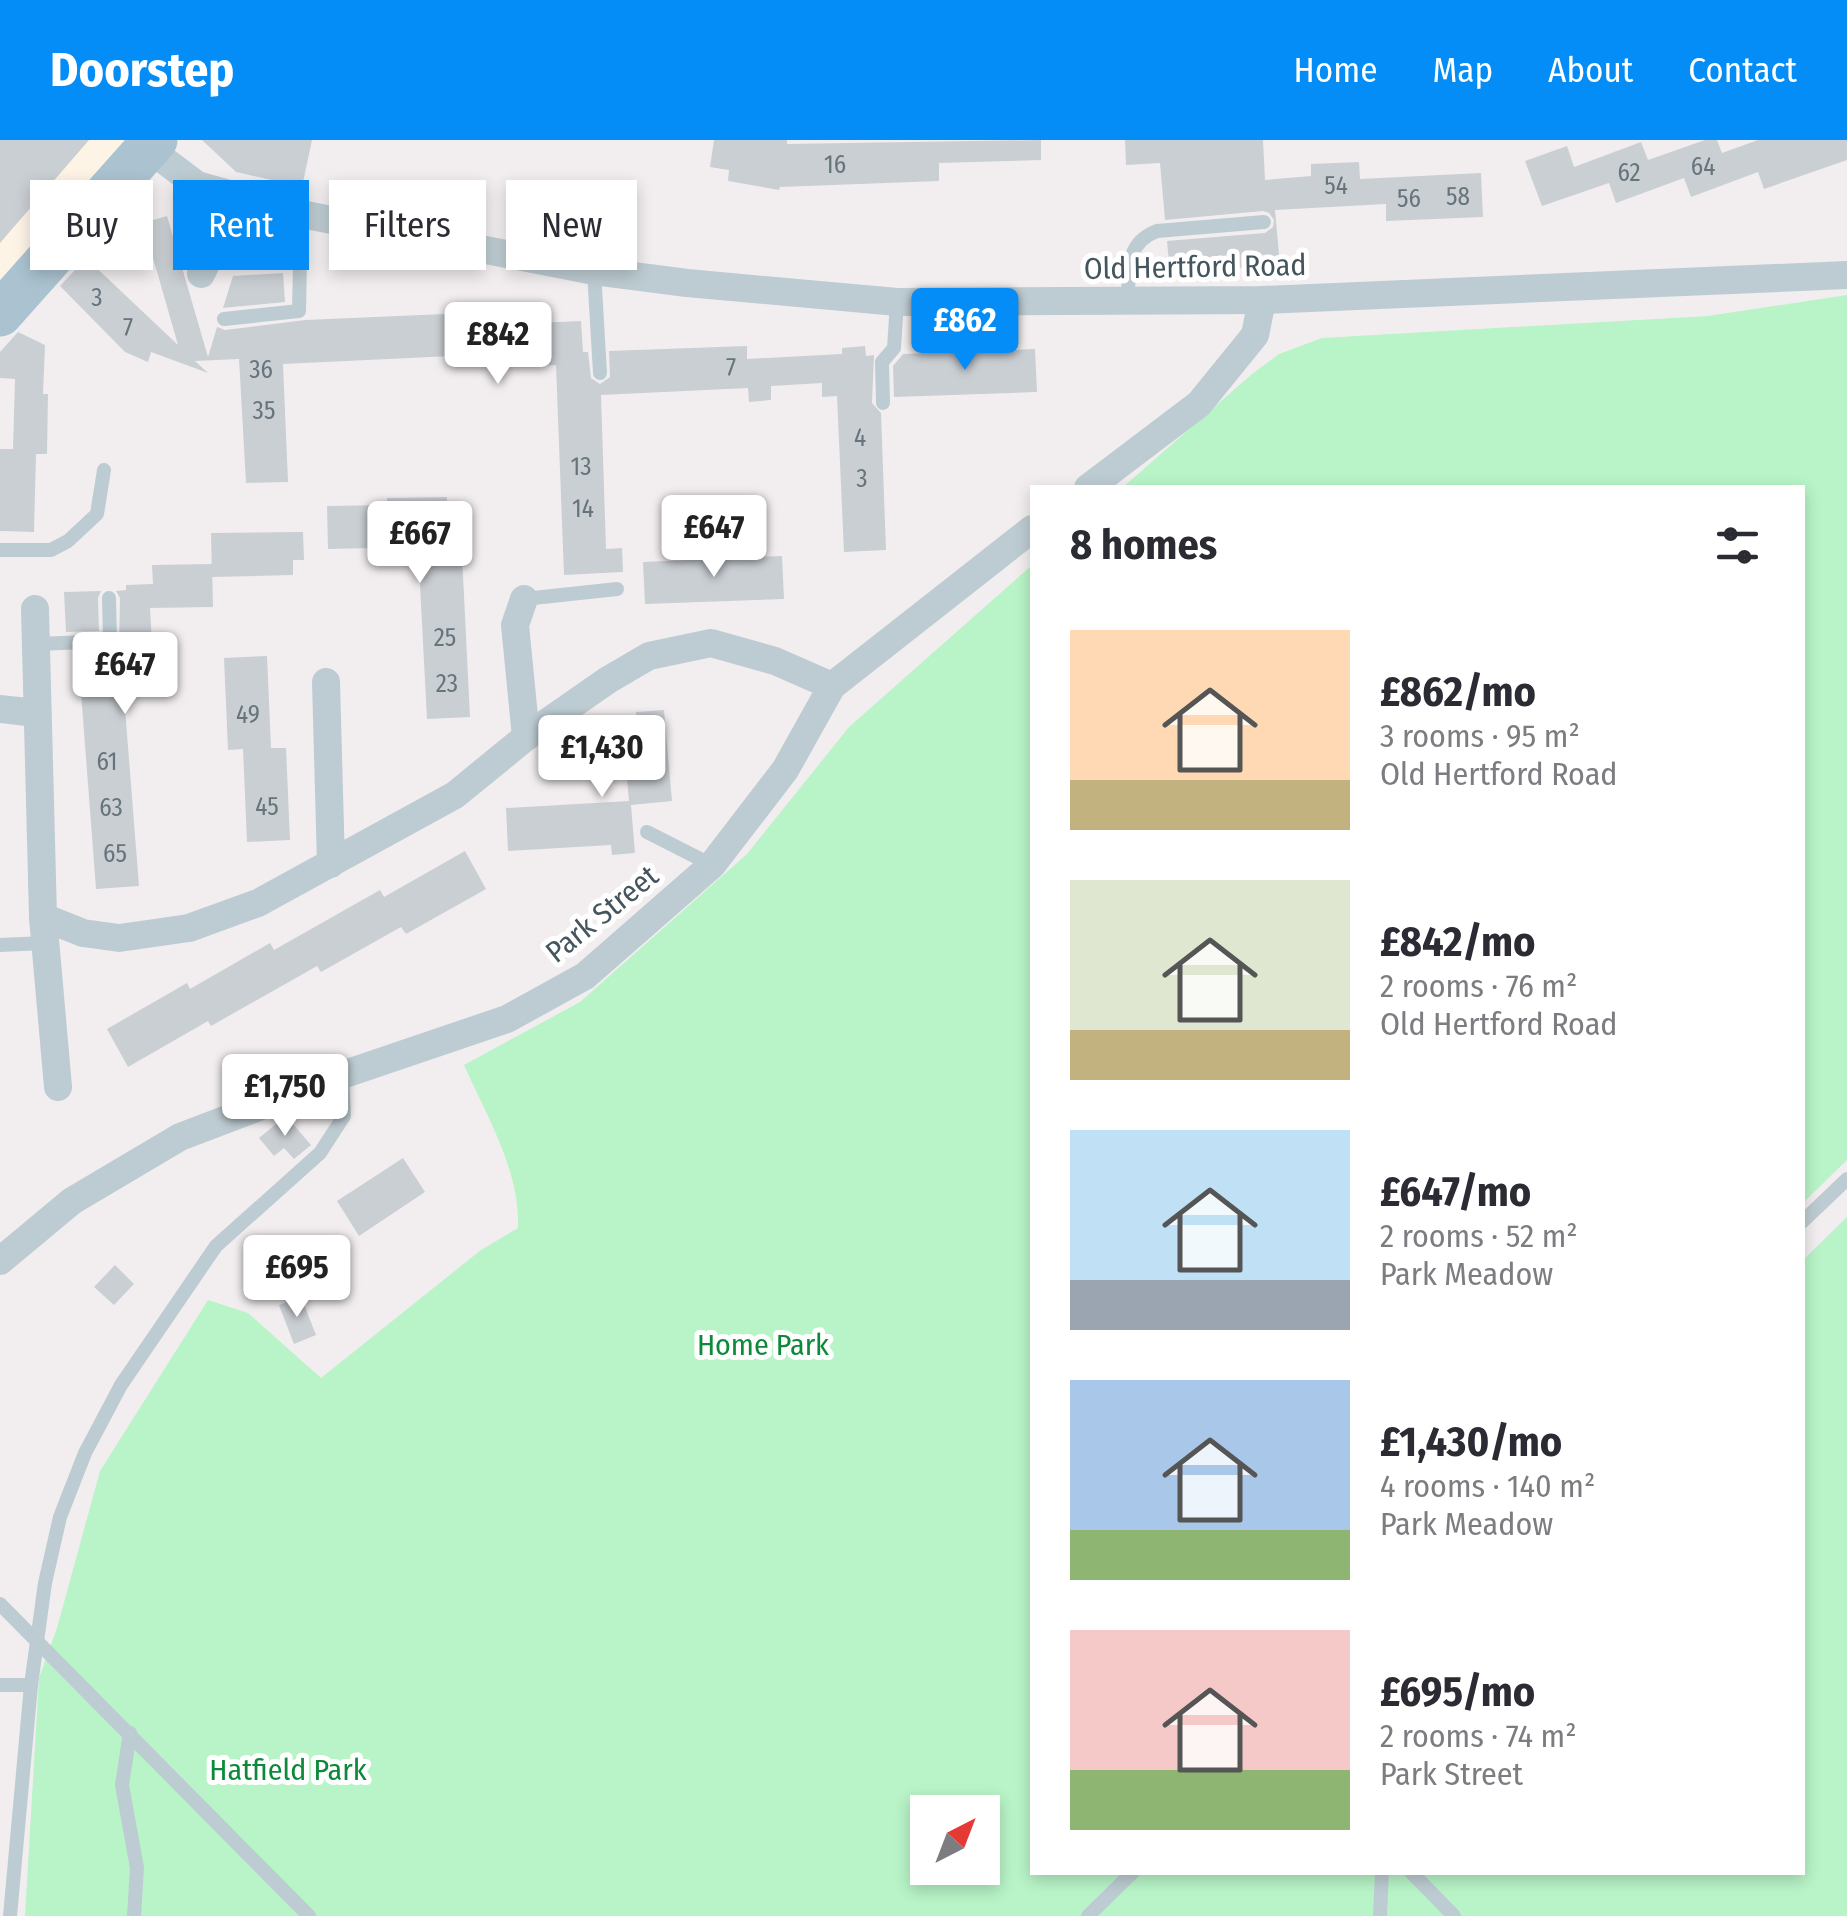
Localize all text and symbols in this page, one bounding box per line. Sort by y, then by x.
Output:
text: Doorstep [50,41,234,99]
text: Home [1294,49,1377,91]
text: Map [1432,49,1493,91]
text: About [1548,49,1633,91]
text: Contact [1688,49,1797,91]
house number: 16 [824,150,846,180]
house number: 64 [1691,152,1715,182]
house number: 62 [1617,158,1641,188]
house number: 54 [1324,171,1348,201]
chip: Buy [30,180,153,270]
chip: Rent [173,180,309,270]
chip: Filters [329,180,486,270]
chip: New [506,180,637,270]
house number: 58 [1446,182,1470,212]
house number: 56 [1397,184,1421,214]
street label: Old Hertford Road [1083,247,1307,287]
house number: 3 [91,283,103,313]
pin: £862 [906,288,1024,373]
text: £862 [933,301,997,339]
pin: £842 [439,302,557,387]
house number: 7 [123,313,133,343]
text: £842 [467,315,529,353]
house number: 7 [726,353,736,383]
house number: 36 [249,355,273,385]
house number: 35 [253,396,275,426]
house number: 4 [854,423,866,453]
house number: 13 [570,452,592,482]
house number: 3 [856,464,868,494]
house number: 14 [572,494,594,524]
pin: £647 [655,495,773,580]
pin: £667 [361,501,479,586]
text: £647 [684,508,744,546]
text: £667 [389,514,451,552]
icon: filters [1710,518,1765,573]
text: 8 homes [1070,520,1217,570]
house number: 25 [434,623,456,653]
pin: £647 [66,632,184,717]
text: £647 [95,645,155,683]
text: £862/mo [1380,667,1536,717]
house number: 23 [436,669,458,699]
icon: home [1150,670,1270,790]
house number: 49 [236,700,260,730]
pin: £1,430 [521,715,683,800]
text: 3 rooms · 95 m² [1380,717,1580,755]
text: £1,430 [560,728,644,766]
house number: 61 [96,747,118,777]
text: Old Hertford Road [1380,755,1617,793]
house number: 45 [255,792,279,822]
house number: 63 [99,793,123,823]
house number: 65 [103,839,127,869]
street label: Park Street [539,858,666,970]
text: £842/mo [1380,917,1535,967]
icon: home [1150,920,1270,1040]
text: 2 rooms · 76 m² [1380,967,1577,1005]
text: Old Hertford Road [1380,1005,1617,1043]
pin: £1,750 [204,1054,366,1139]
text: £1,750 [244,1067,326,1105]
text: £647/mo [1380,1167,1531,1217]
icon: home [1150,1170,1270,1290]
text: 2 rooms · 52 m² [1380,1217,1578,1255]
pin: £695 [238,1235,356,1320]
text: £695 [265,1248,329,1286]
text: Park Meadow [1380,1255,1553,1293]
park label: Home Park [697,1327,829,1363]
text: £1,430/mo [1380,1417,1562,1467]
icon: home [1150,1420,1270,1540]
text: 4 rooms · 140 m² [1380,1467,1595,1505]
text: Park Meadow [1380,1505,1553,1543]
text: £695/mo [1380,1667,1535,1717]
icon: home [1150,1670,1270,1790]
text: 2 rooms · 74 m² [1380,1717,1577,1755]
park label: Hatfield Park [209,1752,367,1788]
text: Park Street [1380,1755,1523,1793]
north arrow [910,1795,1000,1885]
map controls [910,1795,1000,1885]

